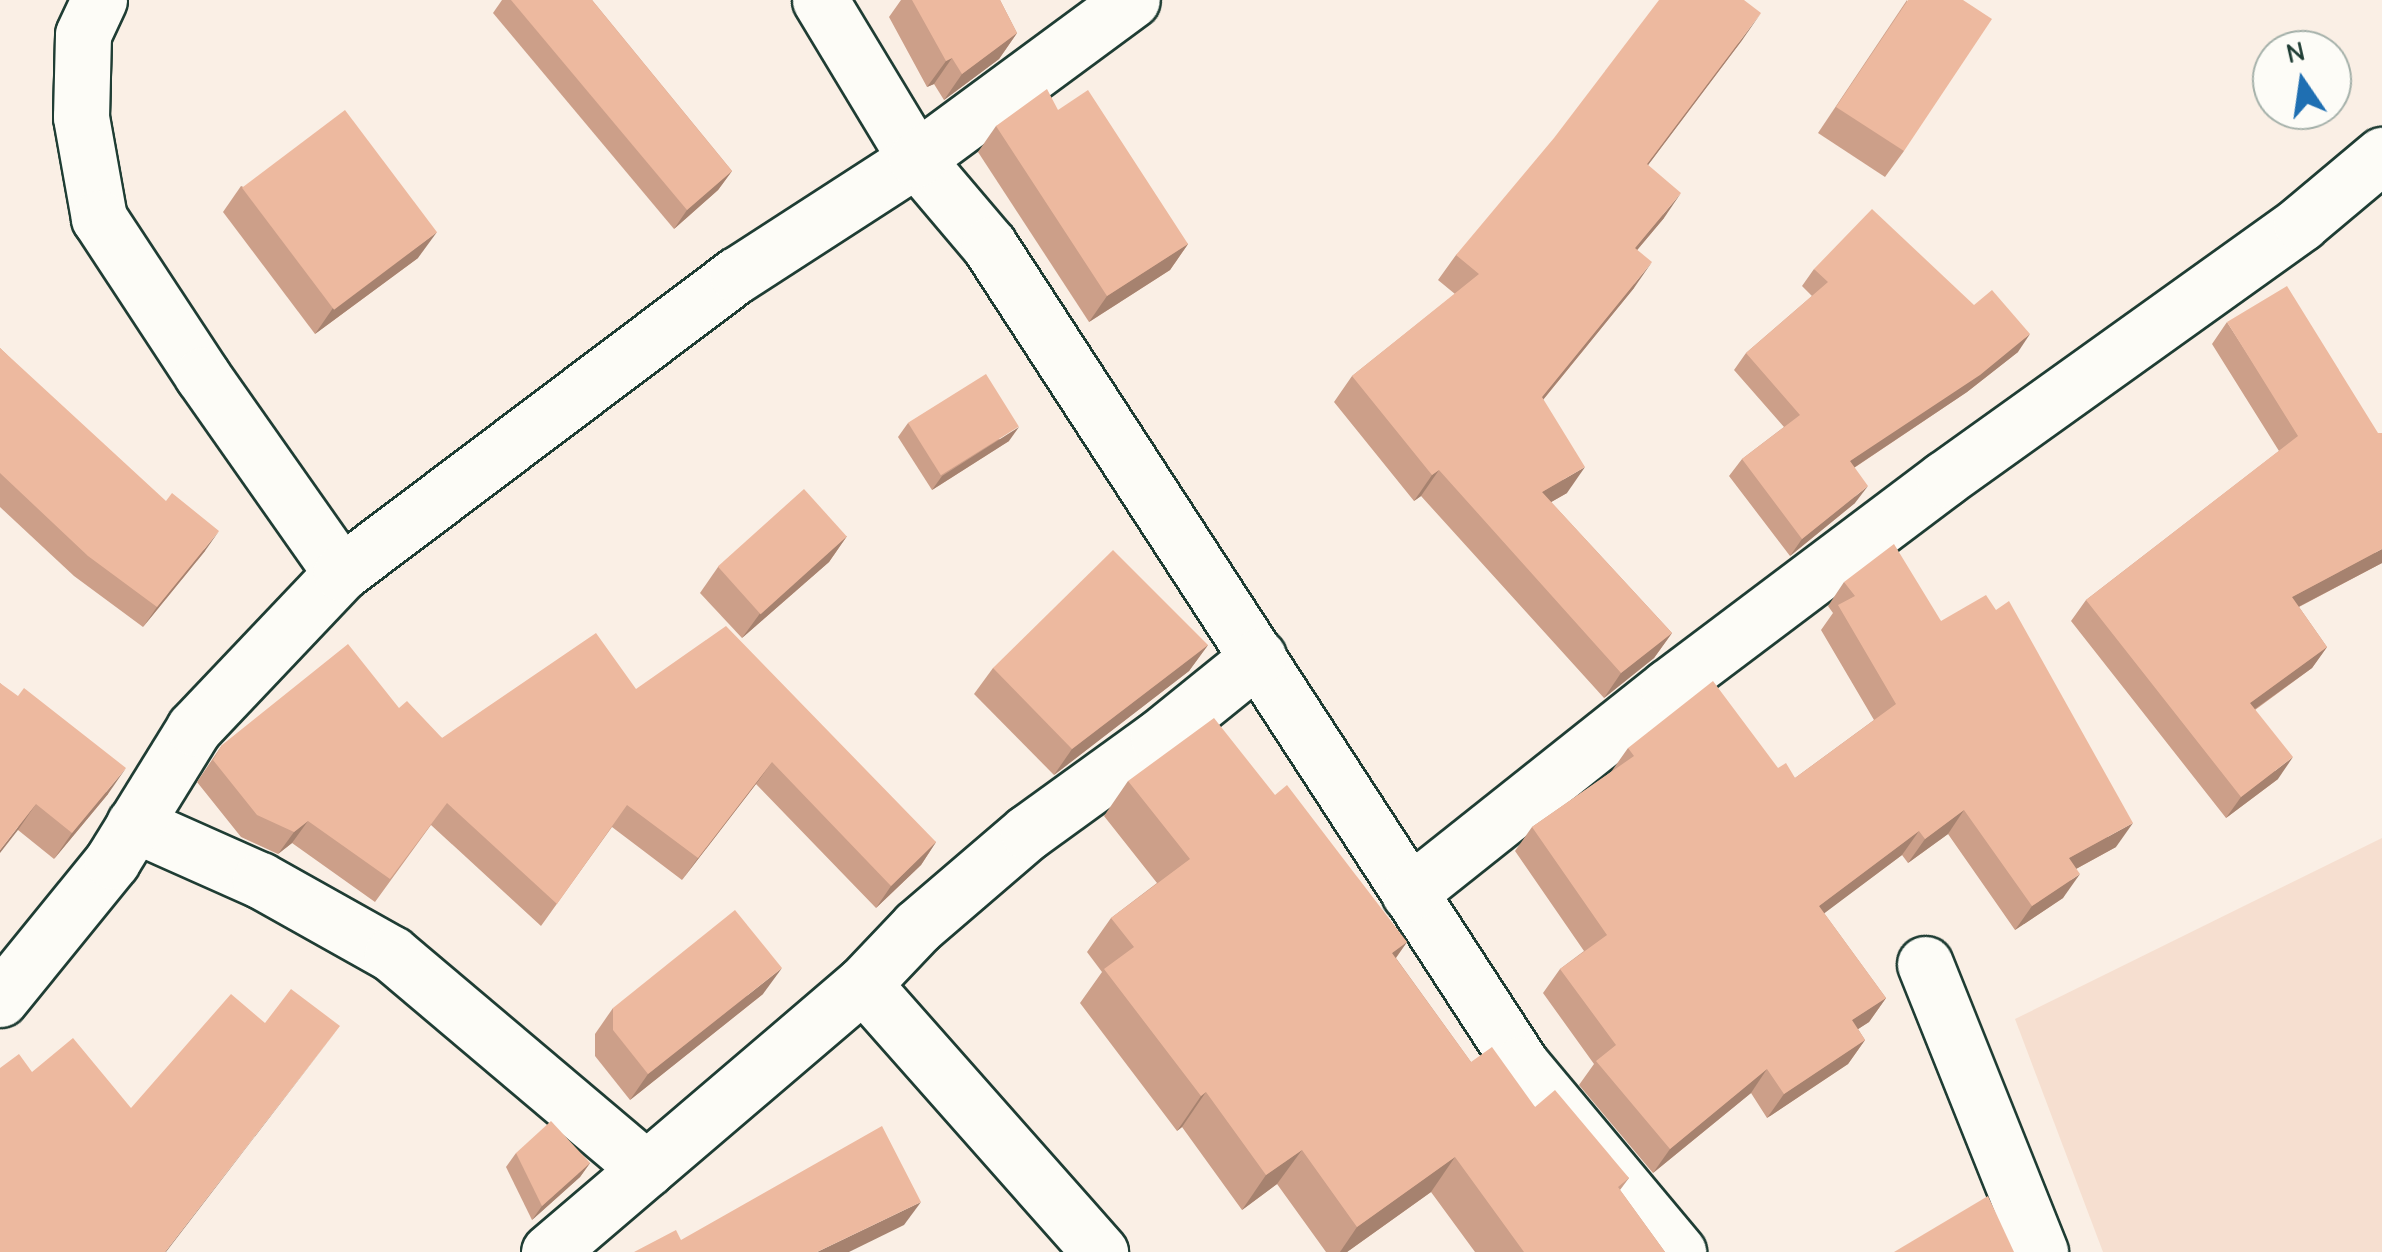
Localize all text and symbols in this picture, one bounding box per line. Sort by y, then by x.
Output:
north arrow [2252,30,2352,130]
text: N [2283,35,2308,70]

